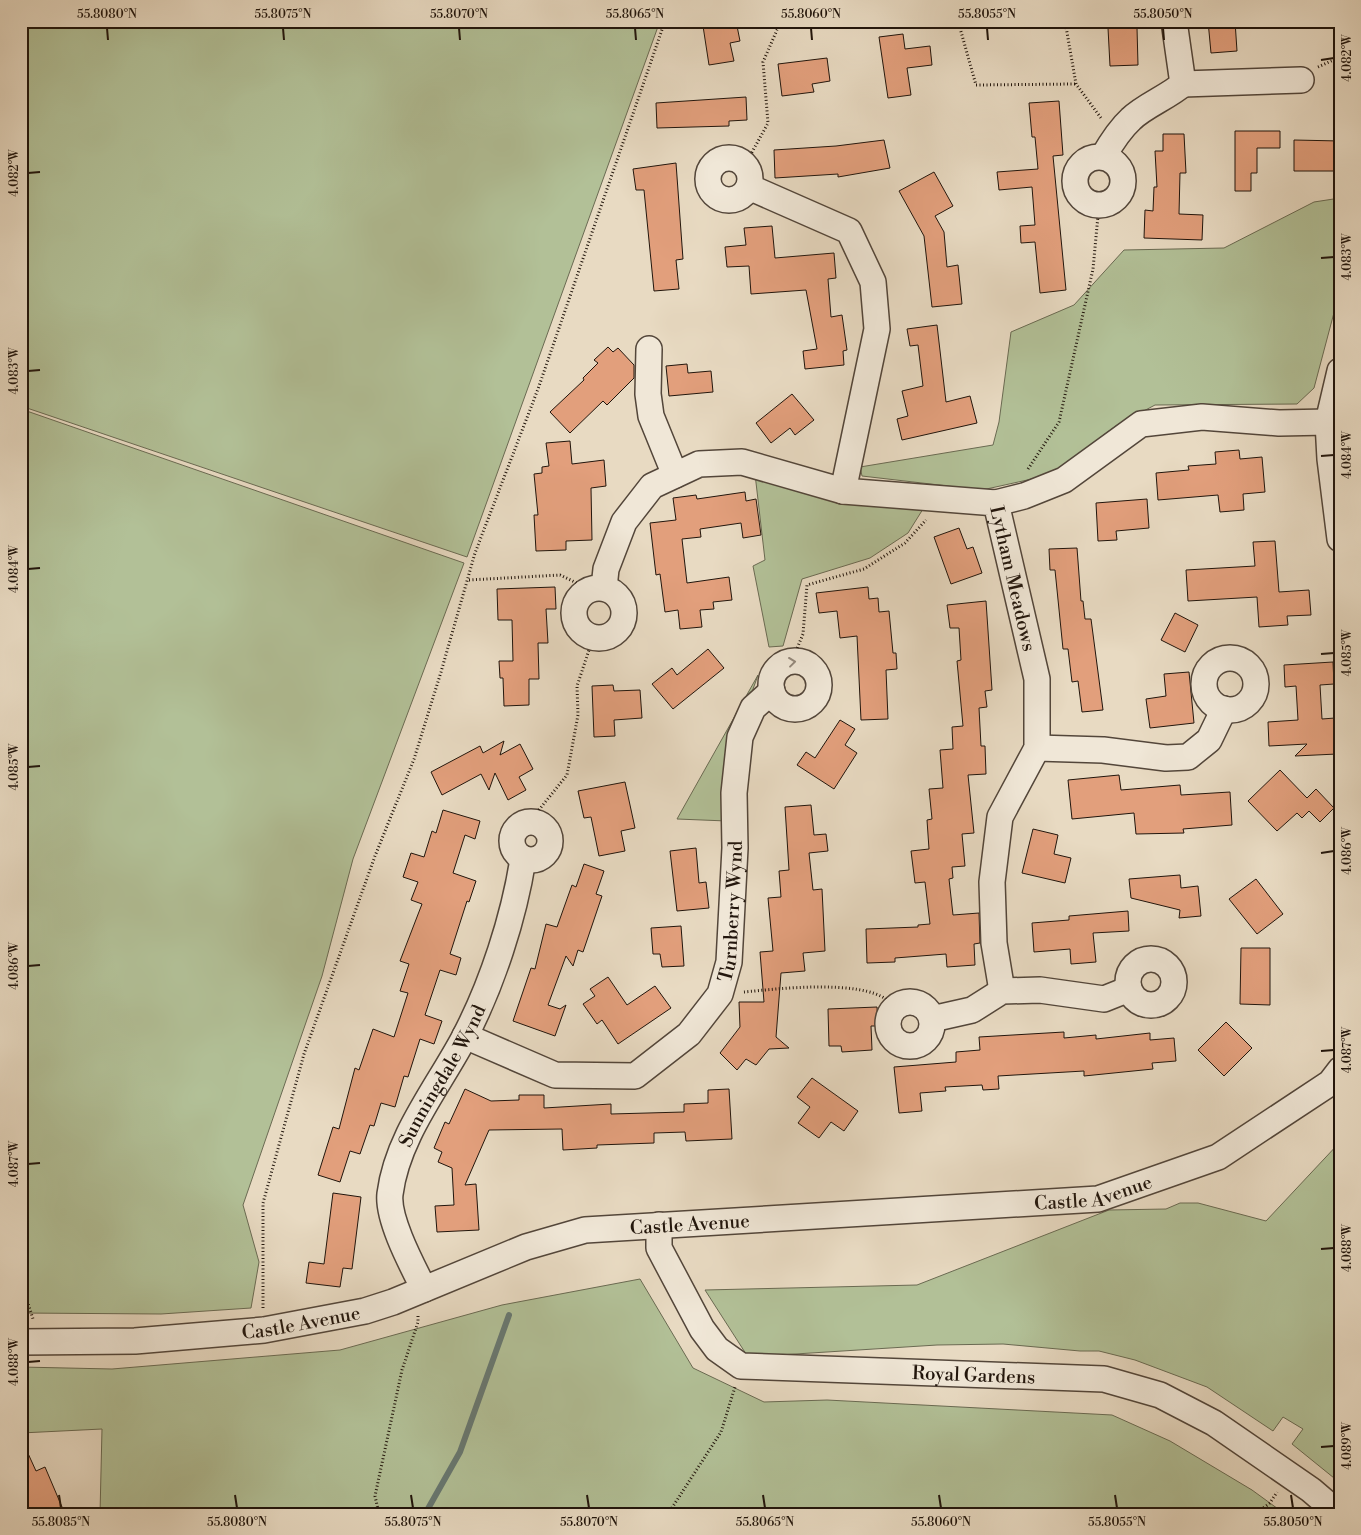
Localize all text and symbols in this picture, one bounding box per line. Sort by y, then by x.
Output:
text: 55.8080°N [77,7,137,22]
text: 55.8075°N [255,7,311,22]
text: 55.8070°N [430,7,488,22]
text: 55.8065°N [606,7,664,22]
text: 55.8060°N [781,7,841,22]
text: 55.8055°N [958,7,1016,22]
text: 55.8050°N [1133,7,1193,22]
text: 4.082°W [1340,33,1355,82]
text: 4.082°W [7,148,22,197]
text: 4.083°W [1340,232,1355,281]
text: 4.083°W [7,346,22,395]
text: 4.084°W [1340,430,1355,479]
street label: Lytham Meadows [984,504,1041,654]
text: 4.084°W [7,544,22,593]
text: 4.085°W [1340,628,1355,677]
one-way arrow [788,658,797,668]
text: 4.085°W [7,742,22,791]
text: 4.086°W [1340,826,1355,875]
street label: Turnberry Wynd [713,840,748,985]
text: 4.086°W [7,941,22,990]
street label: Sunningdale Wynd [393,1001,492,1151]
text: 4.087°W [1340,1026,1355,1073]
text: 4.087°W [7,1140,22,1187]
street label: Castle Avenue [1034,1170,1155,1216]
street label: Castle Avenue [629,1209,750,1240]
text: 4.088°W [1340,1223,1355,1272]
street label: Castle Avenue [241,1301,362,1345]
text: 4.088°W [7,1337,22,1386]
street label: Royal Gardens [912,1361,1036,1390]
text: 4.089°W [1340,1421,1355,1470]
text: 55.8085°N [32,1515,90,1530]
text: 55.8080°N [207,1515,267,1530]
text: 55.8075°N [385,1515,441,1530]
text: 55.8070°N [560,1515,618,1530]
text: 55.8065°N [736,1515,794,1530]
text: 55.8060°N [911,1515,971,1530]
text: 55.8055°N [1088,1515,1146,1530]
text: 55.8050°N [1263,1515,1323,1530]

